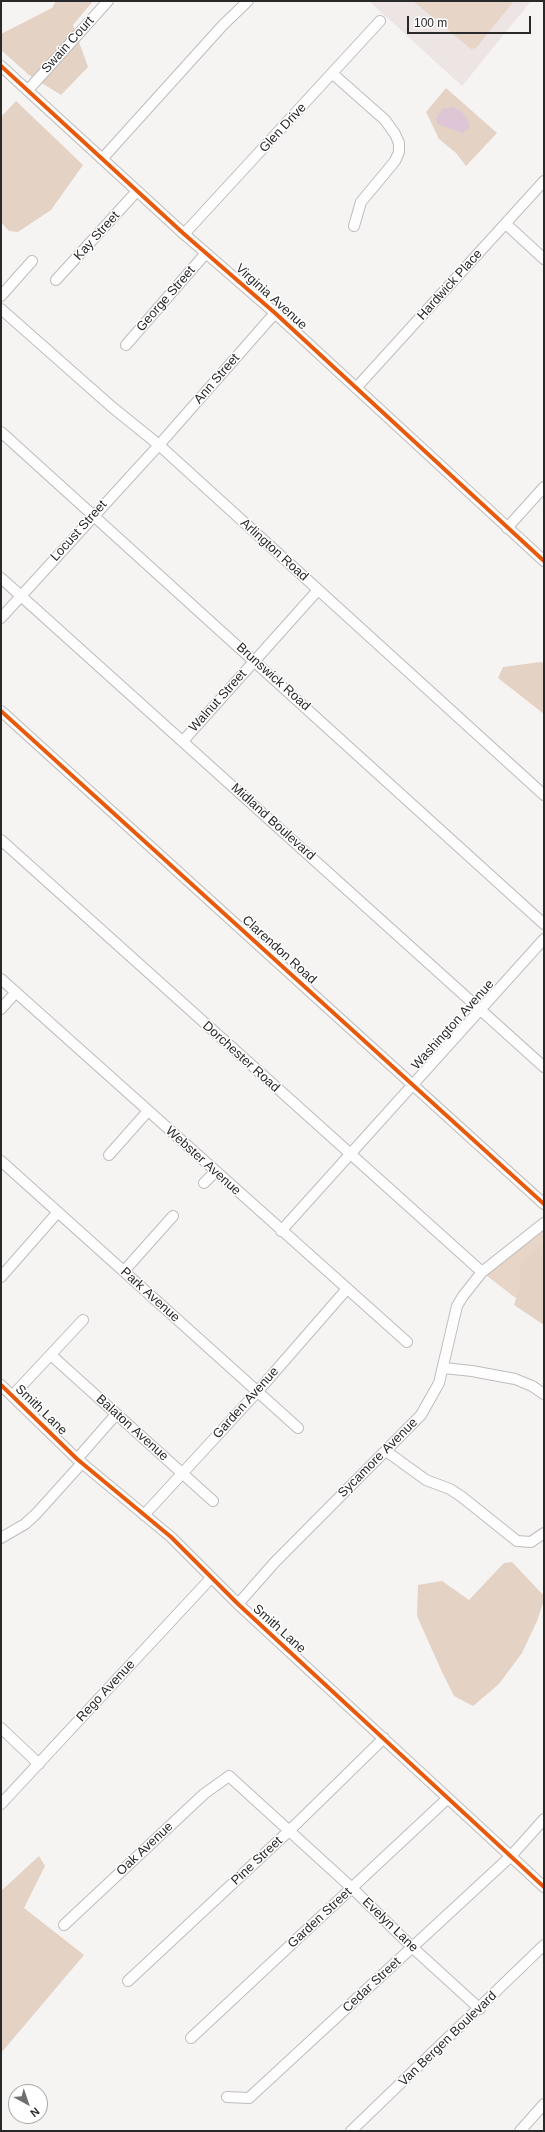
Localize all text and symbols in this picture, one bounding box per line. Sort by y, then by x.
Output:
scale bar [409,8,533,34]
street label: Swain Court [39,13,97,77]
text: 100 m [414,16,447,30]
street label: Glen Drive [256,100,310,156]
street label: Kay Street [71,208,123,264]
street label: Hardwick Place [414,246,486,324]
street label: Virginia Avenue [232,261,310,333]
street label: George Street [133,263,199,335]
street label: Ann Street [191,351,243,407]
street label: Locust Street [48,497,110,565]
street label: Arlington Road [237,515,311,585]
street label: Brunswick Road [233,640,313,714]
street label: Walnut Street [186,667,250,735]
street label: Midland Boulevard [228,780,318,864]
street label: Clarendon Road [239,913,319,987]
street label: Washington Avenue [409,977,497,1073]
street label: Dorchester Road [199,1018,283,1096]
street label: Webster Avenue [162,1123,244,1199]
street label: Park Avenue [117,1264,183,1326]
street label: Garden Avenue [210,1364,282,1442]
street label: Smith Lane [12,1382,70,1438]
street label: Balaton Avenue [93,1392,171,1464]
street label: Sycamore Avenue [335,1415,421,1501]
street label: Smith Lane [249,1601,309,1657]
street label: Rego Avenue [74,1657,138,1725]
street label: Oak Avenue [114,1819,176,1879]
street label: Pine Street [228,1833,286,1889]
street label: Garden Street [285,1884,355,1952]
street label: Evelyn Lane [359,1895,421,1955]
street label: Cedar Street [340,1954,404,2016]
street label: Van Bergen Boulevard [396,1988,500,2090]
north arrow [8,2084,48,2124]
text: N [28,2105,42,2120]

